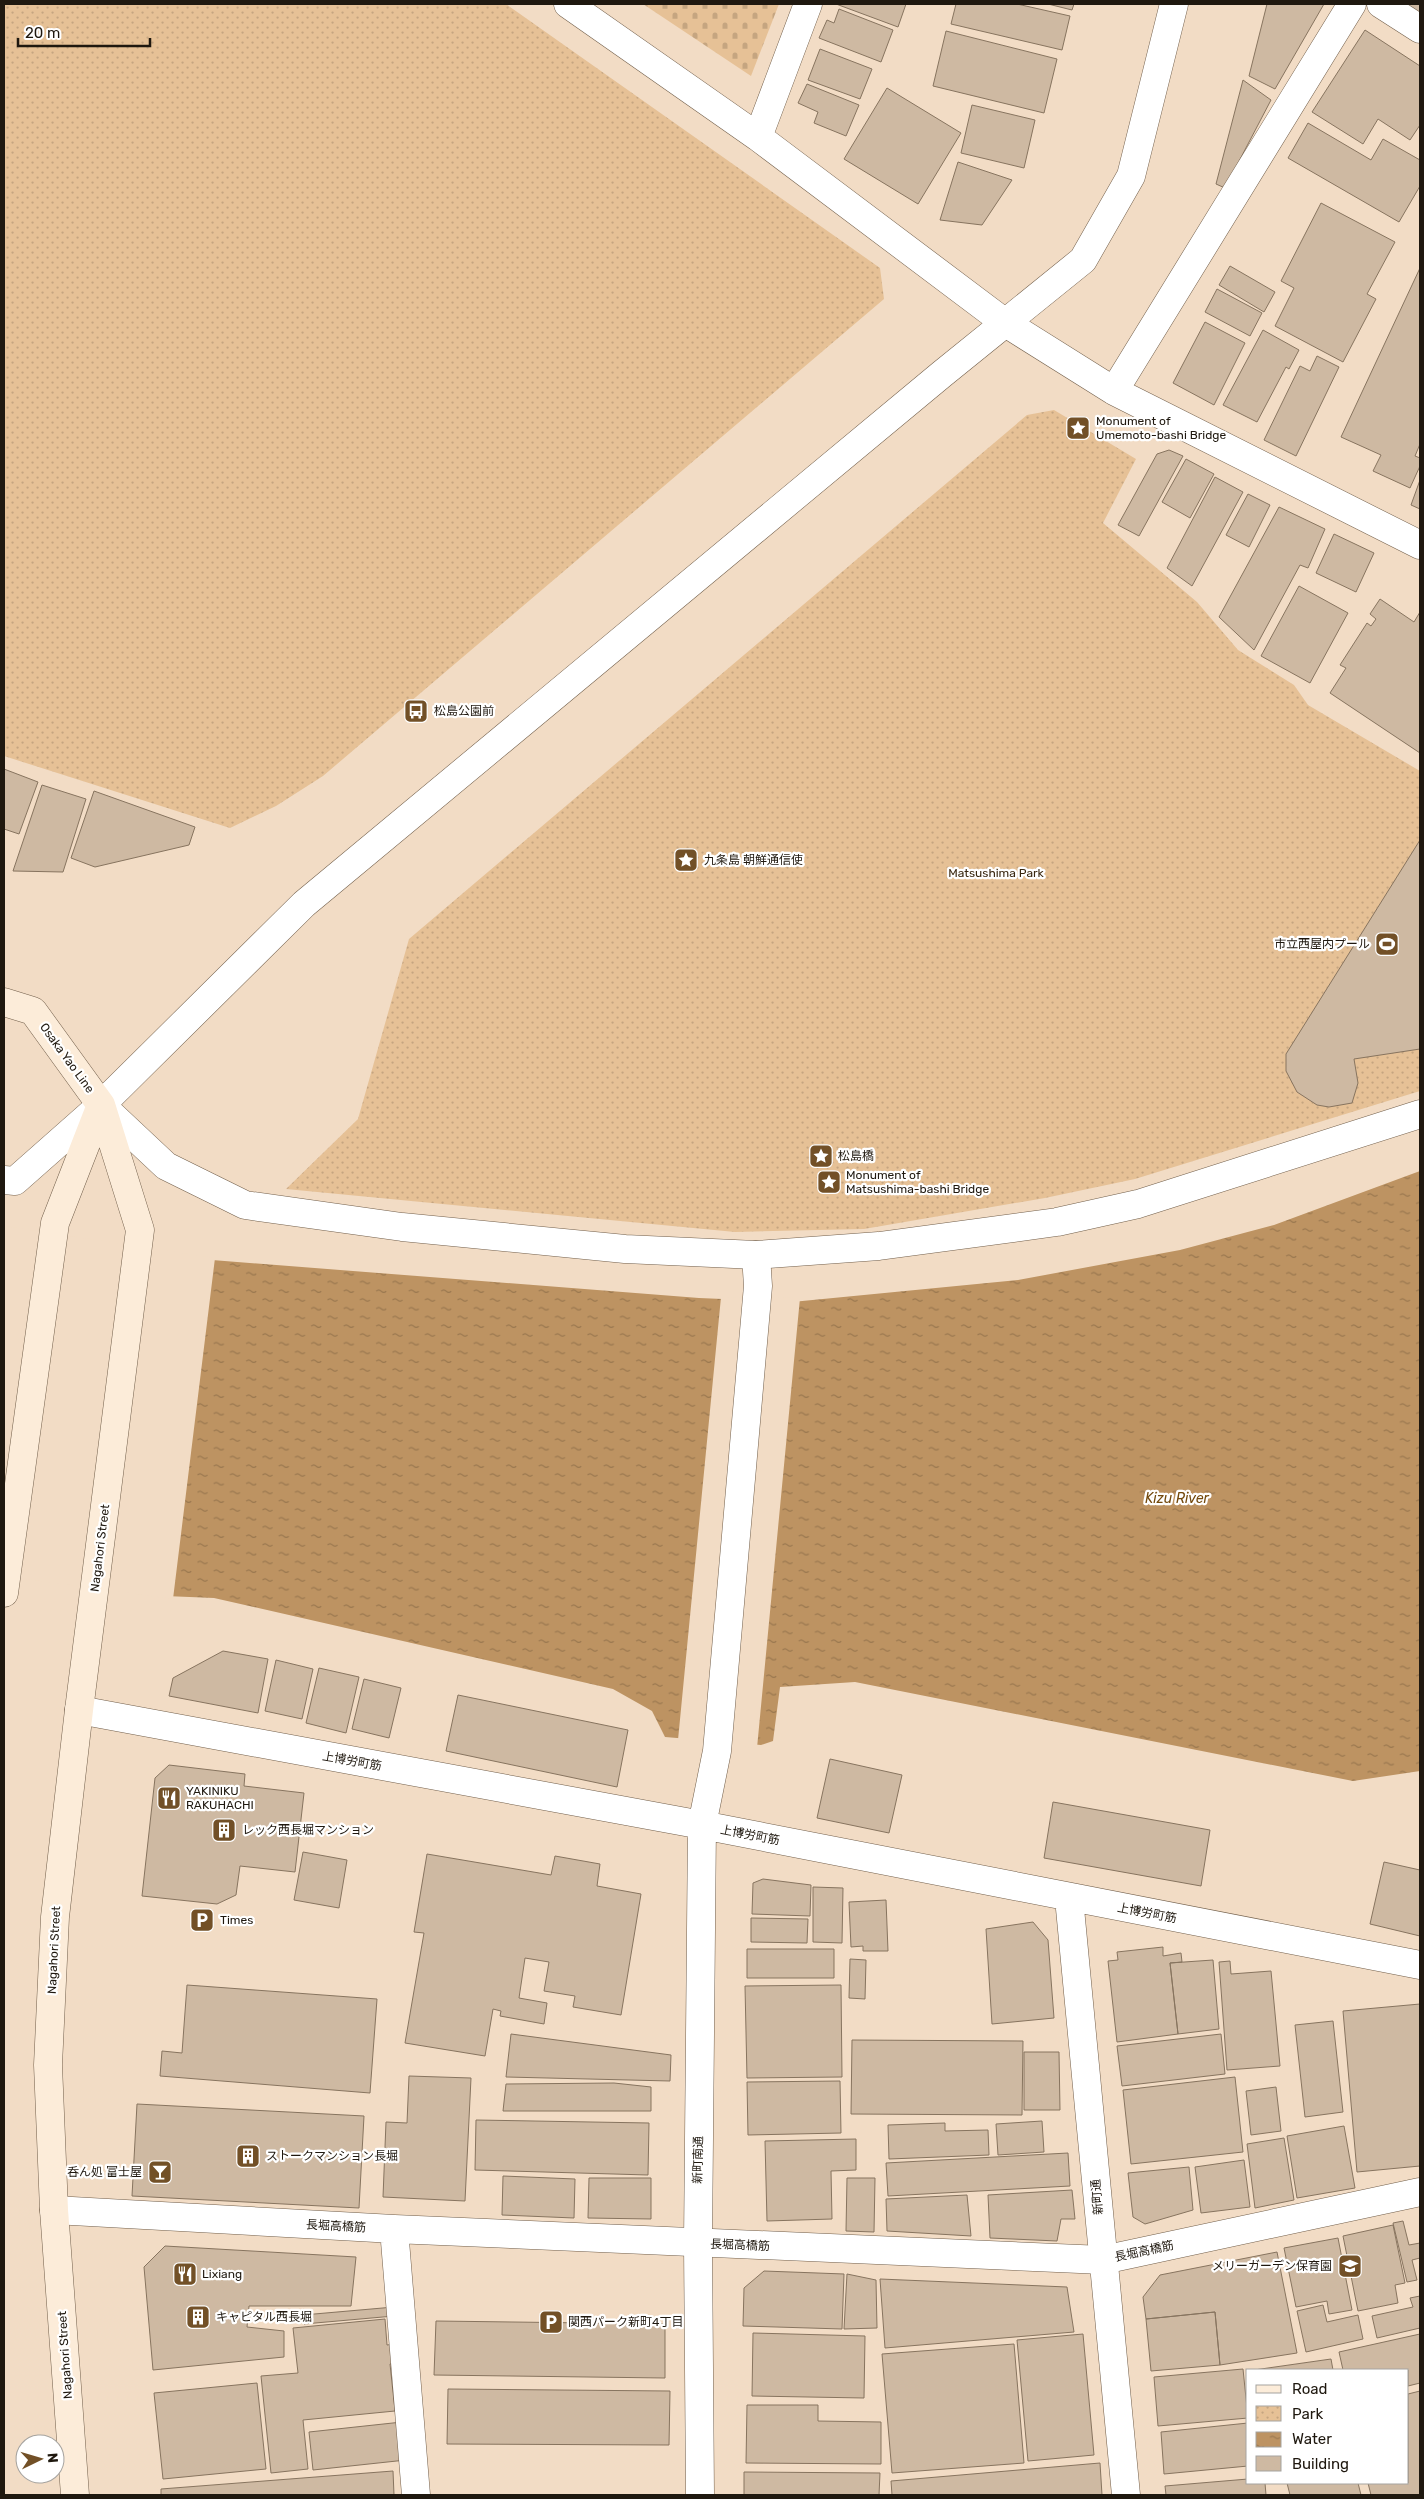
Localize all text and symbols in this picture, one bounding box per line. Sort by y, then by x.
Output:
scale bar [18,15,150,47]
text: 20 m [25,24,60,42]
place label: Monument of Umemoto-bashi Bridge [1096,414,1227,442]
place icon: Monument of Umemoto-bashi Bridge [1065,415,1091,441]
bus stop icon: 松島公園前 [403,698,429,724]
place label: 松島公園前 [434,704,494,718]
place icon: 九条島 朝鮮通信使 [673,847,699,873]
place label: 九条島 朝鮮通信使 [704,853,803,867]
park label: Matsushima Park [948,866,1045,880]
sports icon: 市立西屋内プール [1374,931,1400,957]
place label: 市立西屋内プール [1274,937,1370,951]
street label: Osaka Yao Line [37,1020,97,1096]
place icon: 松島橋 [808,1143,834,1169]
place label: 松島橋 [838,1149,874,1163]
place label: Monument of Matsushima-bashi Bridge [846,1168,989,1196]
place icon: Monument of Matsushima-bashi Bridge [816,1169,842,1195]
water label: Kizu River [1145,1490,1210,1507]
street label: Nagahori Street [88,1503,112,1593]
street label: 上博労町筋 [321,1749,383,1773]
place label: YAKINIKU RAKUHACHI [186,1784,254,1812]
restaurant icon: YAKINIKU RAKUHACHI [156,1785,182,1811]
building icon: レック西長堀マンション [211,1817,237,1843]
street label: 上博労町筋 [719,1822,781,1848]
place label: レック西長堀マンション [242,1823,374,1837]
street label: 上博労町筋 [1116,1900,1178,1926]
street label: Nagahori Street [45,1905,63,1994]
parking icon: Times [189,1907,215,1933]
place label: Times [220,1913,253,1927]
street label: 新町南通 [691,2136,705,2184]
building icon: ストークマンション長堀 [235,2143,261,2169]
place label: ストークマンション長堀 [266,2149,398,2163]
bar icon: 呑ん処 富士屋 [147,2159,173,2185]
place label: 呑ん処 富士屋 [67,2165,142,2179]
street label: 新町通 [1088,2178,1106,2216]
street label: 長堀高橋筋 [306,2217,366,2235]
street label: 長堀高橋筋 [710,2237,770,2253]
street label: 長堀高橋筋 [1113,2238,1175,2264]
school or university icon: メリーガーデン保育園 [1337,2253,1363,2279]
place label: メリーガーデン保育園 [1212,2259,1332,2273]
restaurant icon: Lixiang [172,2261,198,2287]
place label: Lixiang [202,2267,242,2281]
building icon: キャピタル西長堀 [185,2304,211,2330]
parking icon: 関西パーク新町4丁目 [538,2309,564,2335]
street label: Nagahori Street [55,2310,75,2399]
place label: キャピタル西長堀 [216,2310,312,2324]
place label: 関西パーク新町4丁目 [568,2315,683,2329]
legend [1246,2369,1409,2484]
text: Road [1292,2380,1328,2398]
text: Park [1292,2405,1323,2423]
text: Water [1292,2430,1332,2448]
north arrow [15,2434,65,2484]
text: N [44,2452,61,2464]
text: Building [1292,2455,1349,2473]

